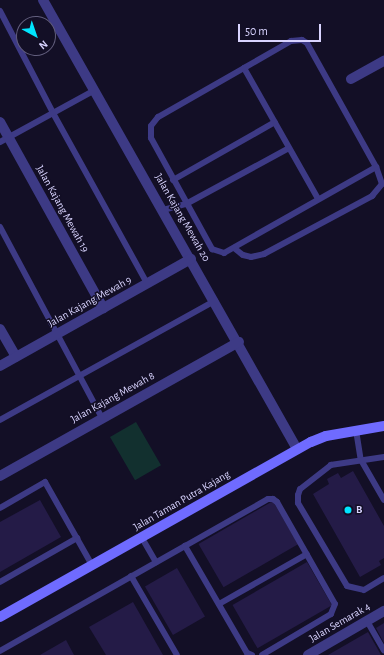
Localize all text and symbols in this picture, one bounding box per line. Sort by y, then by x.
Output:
north arrow [16,16,56,56]
scale bar [240,16,323,42]
text: 50 m [245,25,268,37]
text: N [37,38,50,51]
street label: Jalan Kajang Mewah 19 [33,163,91,255]
street label: Jalan Kajang Mewah 20 [151,172,213,264]
street label: Jalan Kajang Mewah 9 [46,274,134,330]
street label: Jalan Kajang Mewah 8 [69,369,157,427]
street label: Jalan Taman Putra Kajang [131,468,233,534]
place label: B [356,503,362,517]
marker: B [343,505,353,515]
street label: Jalan Semarak 4 [307,600,373,646]

